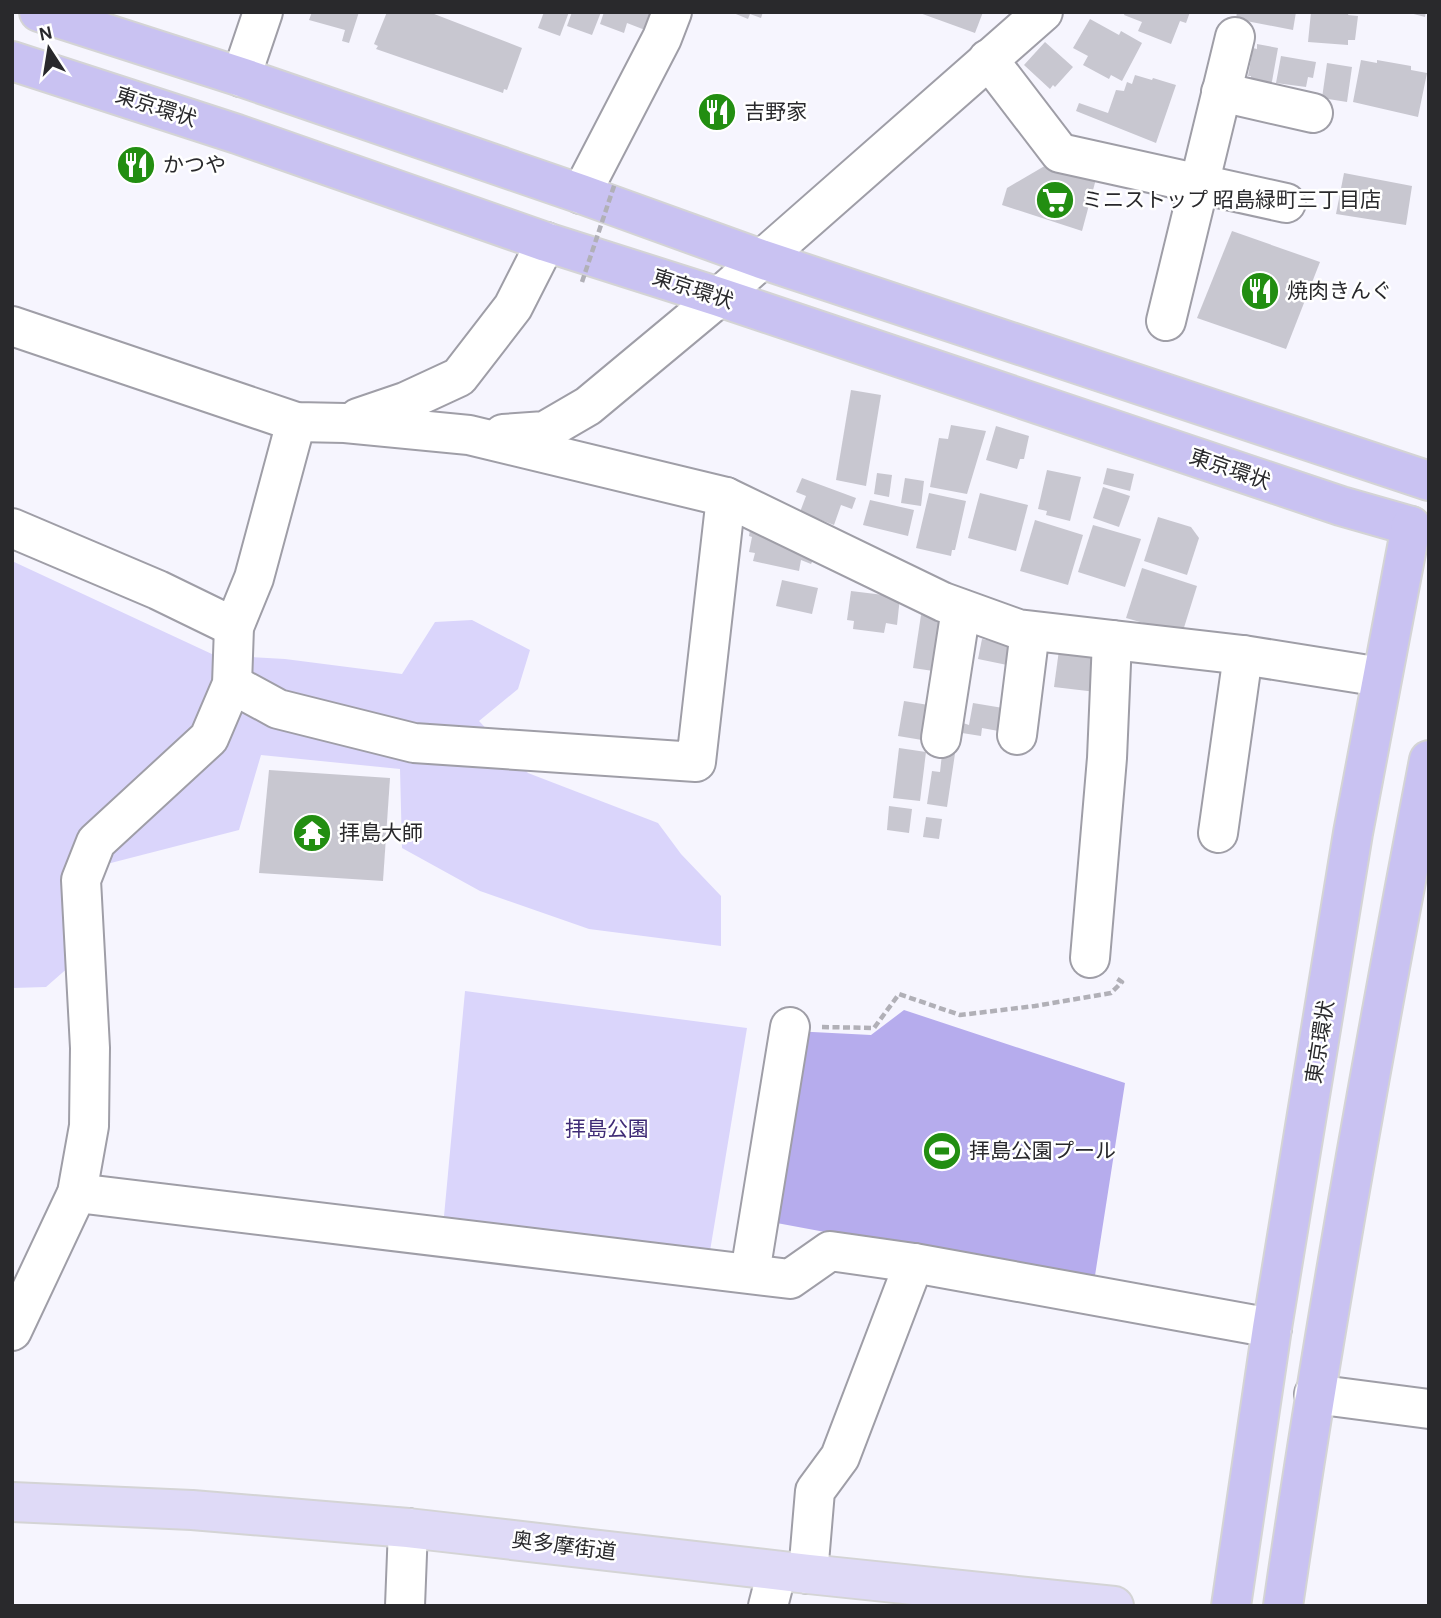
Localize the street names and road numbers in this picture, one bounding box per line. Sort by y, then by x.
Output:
street label: 東京環状 [112,83,200,131]
street label: 東京環状 [649,265,737,313]
street label: 東京環状 [1186,444,1274,494]
street label: 東京環状 [1302,999,1338,1085]
street label: 奥多摩街道 [510,1528,618,1564]

